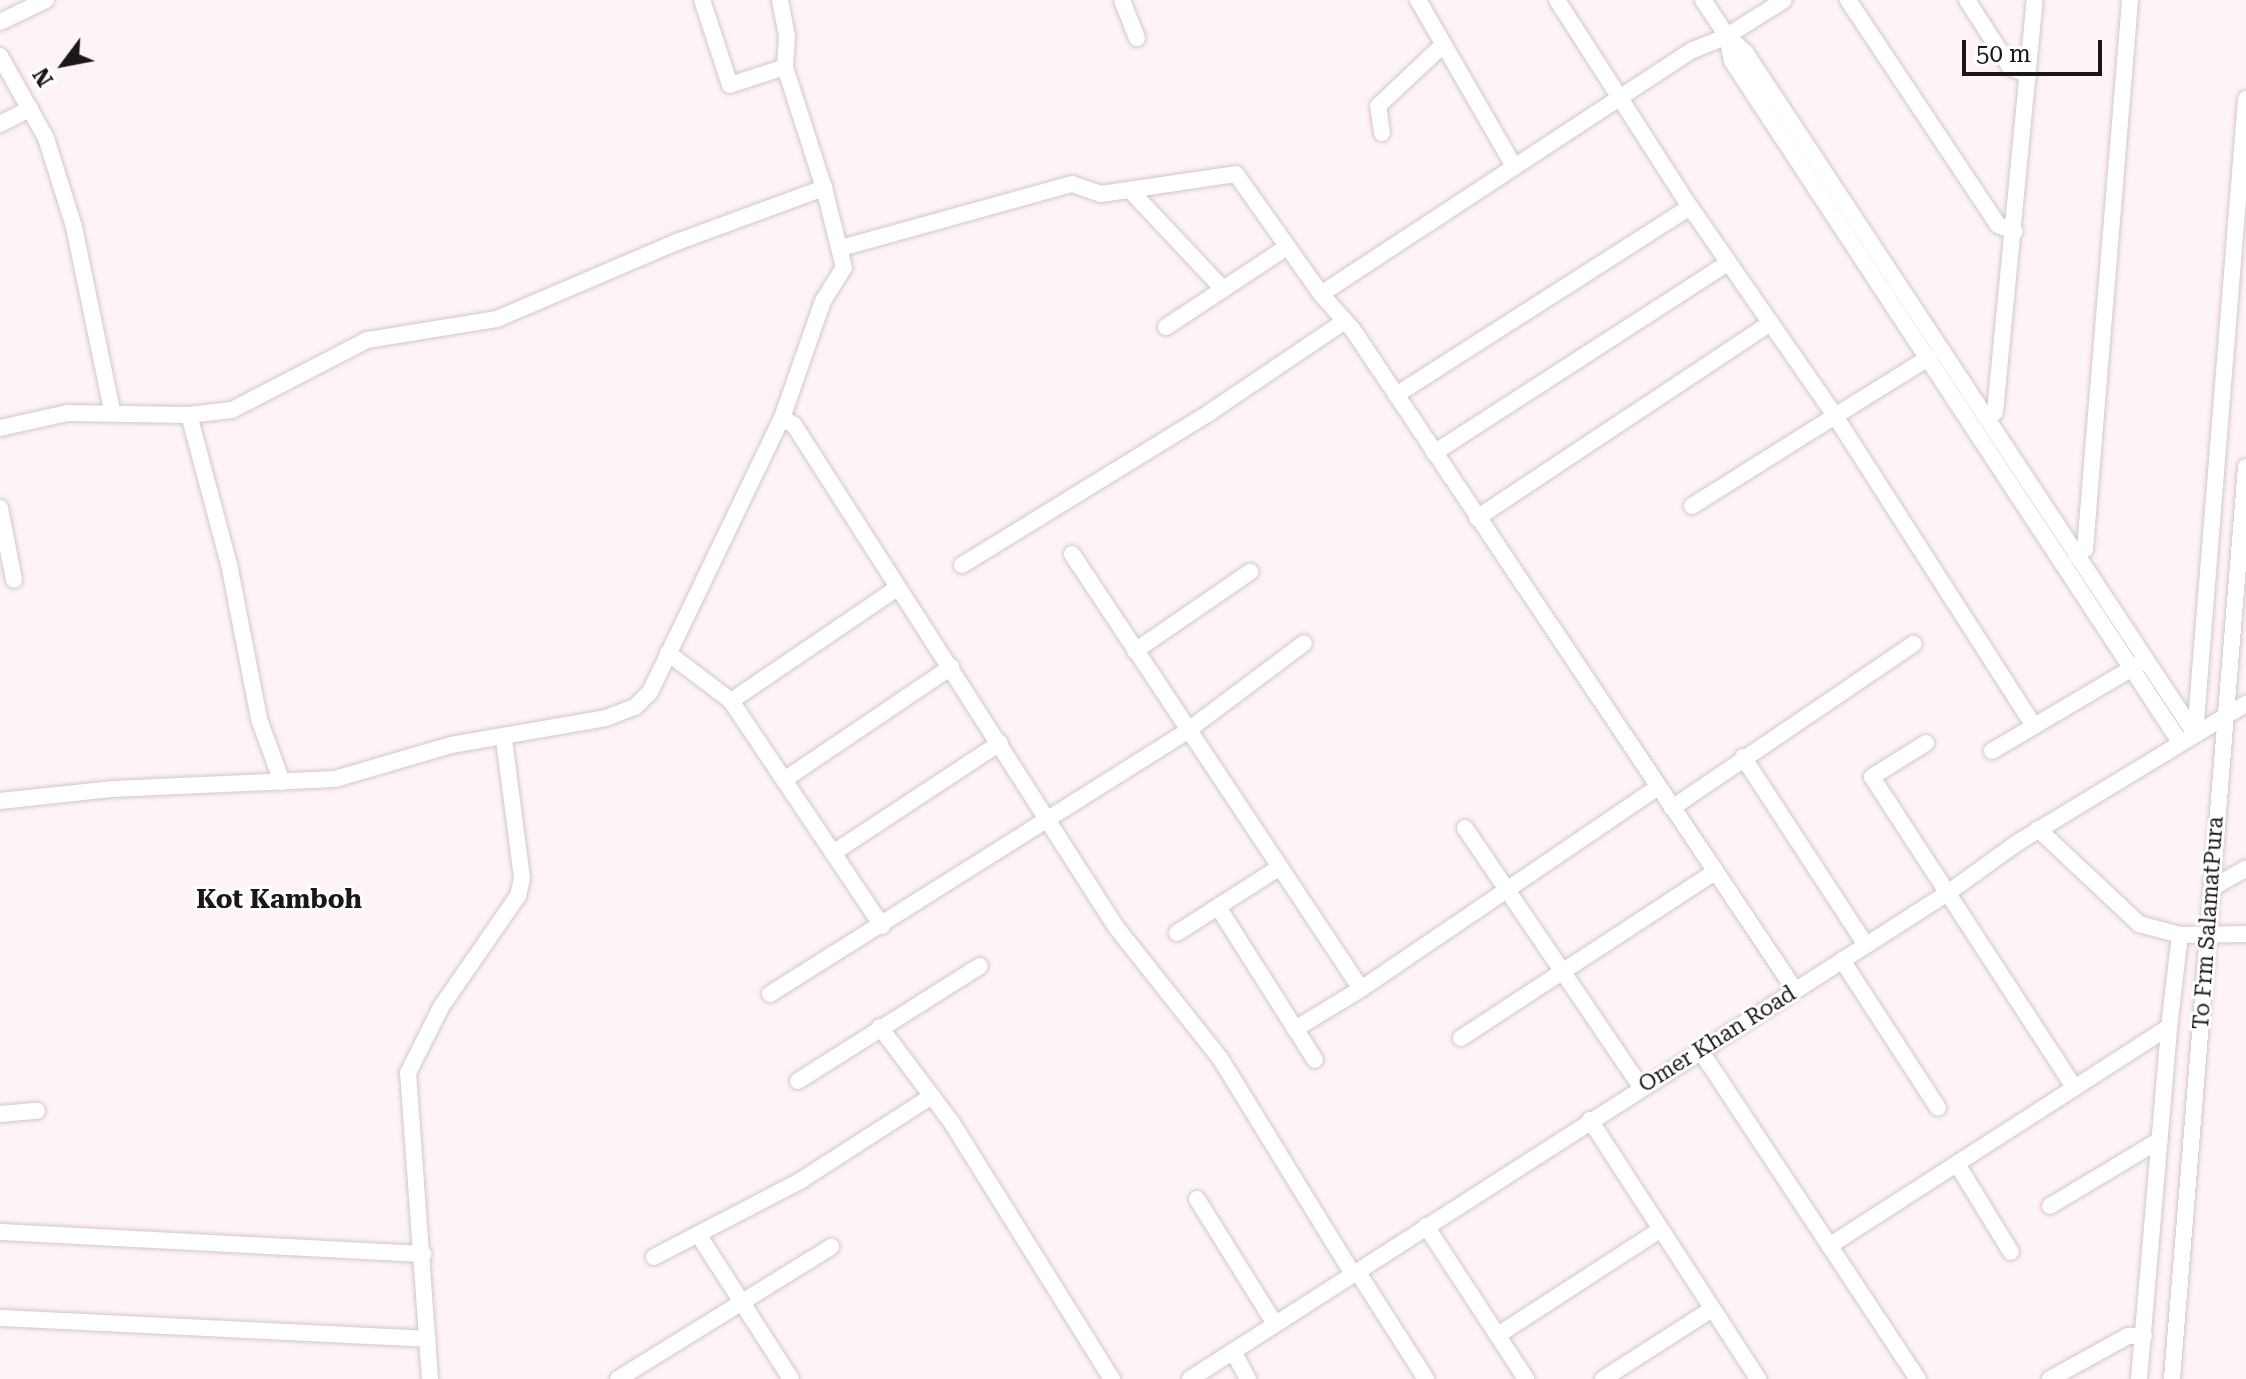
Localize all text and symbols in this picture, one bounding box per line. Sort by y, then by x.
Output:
north arrow [24,24,104,104]
scale bar [1966,24,2106,74]
text: 50 m [1976,40,2031,68]
text: N [28,63,58,91]
street label: To Frm SalamatPura [2187,816,2229,1030]
district label: Kot Kamboh [196,884,362,916]
street label: Omer Khan Road [1634,980,1800,1098]

